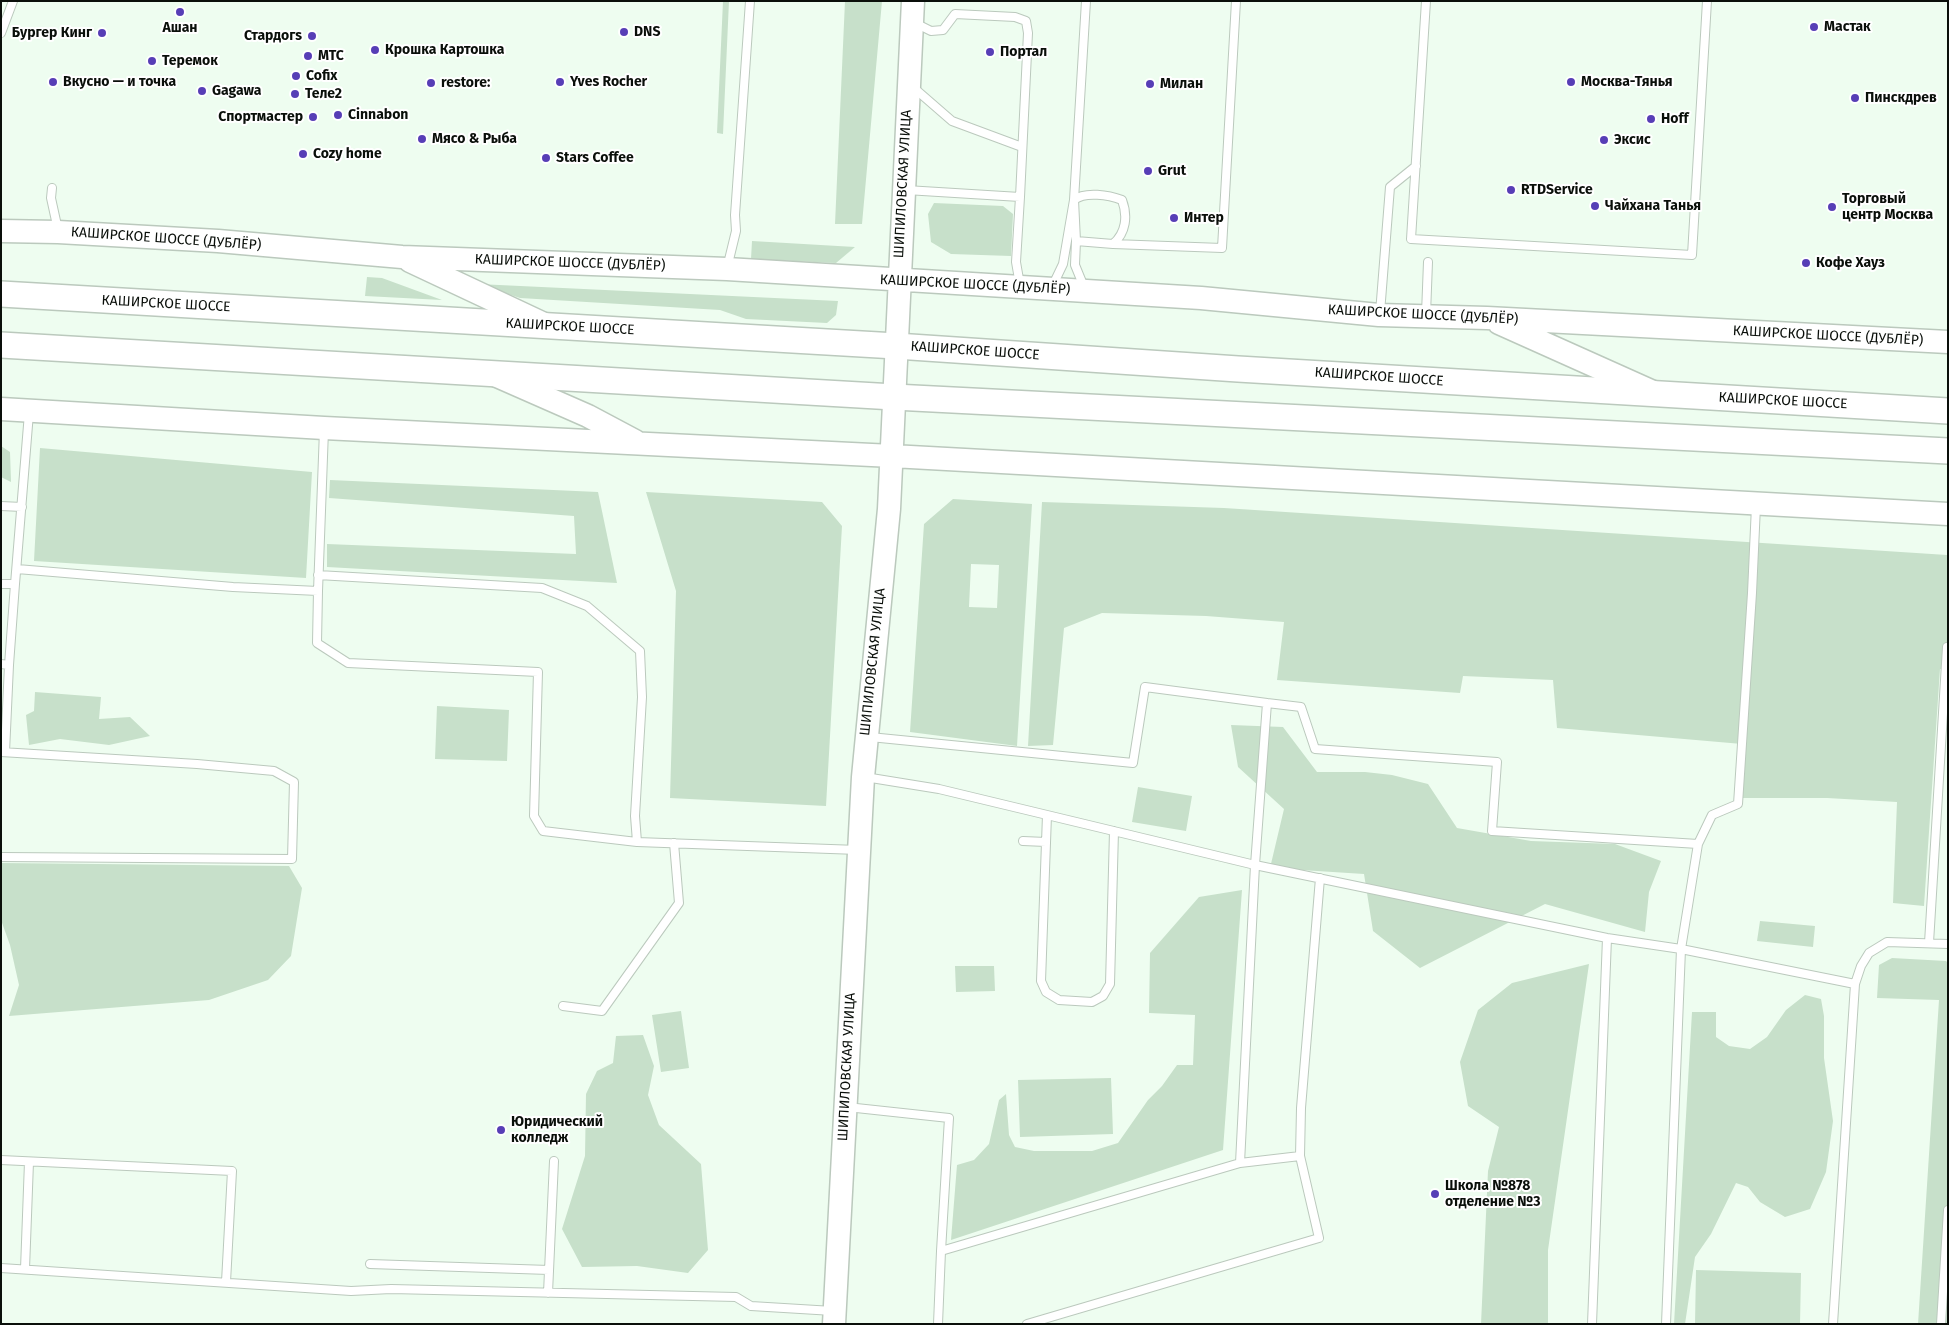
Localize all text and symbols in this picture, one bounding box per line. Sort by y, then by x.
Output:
marker: Ашан [174,6,186,18]
place label: Мастак [1824,19,1871,35]
place label: Ашан [162,20,198,36]
marker: Мастак [1808,21,1820,33]
place label: DNS [634,24,660,40]
place label: Бургер Кинг [12,25,92,41]
marker: DNS [618,26,630,38]
marker: Бургер Кинг [96,27,108,39]
place label: Стардогs [244,28,302,44]
marker: Стардогs [306,30,318,42]
place label: Крошка Картошка [385,42,504,58]
marker: Крошка Картошка [369,44,381,56]
place label: Портал [1000,44,1047,60]
marker: Портал [984,46,996,58]
place label: МТС [318,48,344,64]
marker: МТС [302,50,314,62]
place label: Теремок [162,53,218,69]
marker: Теремок [146,55,158,67]
place label: Cofix [306,68,337,84]
marker: Cofix [290,70,302,82]
place label: Вкусно — и точка [63,74,176,90]
place label: Yves Rocher [570,74,647,90]
place label: Москва-Тянья [1581,74,1673,90]
place label: restore: [441,75,490,91]
marker: Вкусно — и точка [47,76,59,88]
marker: Yves Rocher [554,76,566,88]
place label: Милан [1160,76,1203,92]
marker: Москва-Тянья [1565,76,1577,88]
marker: restore: [425,77,437,89]
marker: Милан [1144,78,1156,90]
place label: Gagawa [212,83,262,99]
marker: Gagawa [196,85,208,97]
place label: Теле2 [305,86,342,102]
marker: Теле2 [289,88,301,100]
place label: Пинскдрев [1865,90,1937,106]
marker: Пинскдрев [1849,92,1861,104]
place label: Cinnabon [348,107,408,123]
place label: Спортмастер [218,109,303,125]
marker: Cinnabon [332,109,344,121]
street label: ШИПИЛОВСКАЯ УЛИЦА [891,109,915,259]
marker: Спортмастер [307,111,319,123]
place label: Hoff [1661,111,1688,127]
marker: Hoff [1645,113,1657,125]
place label: Мясо & Рыба [432,131,517,147]
place label: Эксис [1614,132,1651,148]
marker: Мясо & Рыба [416,133,428,145]
marker: Эксис [1598,134,1610,146]
place label: Cozy home [313,146,382,162]
marker: Cozy home [297,148,309,160]
place label: Stars Coffee [556,150,634,166]
marker: Stars Coffee [540,152,552,164]
place label: Grut [1158,163,1186,179]
marker: Grut [1142,165,1154,177]
place label: RTDService [1521,182,1593,198]
marker: RTDService [1505,184,1517,196]
place label: Торговый центр Москва [1842,191,1933,223]
place label: Чайхана Танья [1605,198,1701,214]
marker: Чайхана Танья [1589,200,1601,212]
marker: Торговый центр Москва [1826,201,1838,213]
place label: Интер [1184,210,1224,226]
marker: Интер [1168,212,1180,224]
street label: КАШИРСКОЕ ШОССЕ (ДУБЛЁР) [70,224,262,254]
street label: КАШИРСКОЕ ШОССЕ (ДУБЛЁР) [474,251,666,275]
place label: Кофе Хауз [1816,255,1885,271]
marker: Кофе Хауз [1800,257,1812,269]
street label: КАШИРСКОЕ ШОССЕ (ДУБЛЁР) [879,272,1071,298]
street label: КАШИРСКОЕ ШОССЕ [101,292,231,316]
street label: КАШИРСКОЕ ШОССЕ (ДУБЛЁР) [1327,302,1519,328]
street label: КАШИРСКОЕ ШОССЕ [505,315,635,339]
street label: КАШИРСКОЕ ШОССЕ (ДУБЛЁР) [1732,323,1924,349]
street label: КАШИРСКОЕ ШОССЕ [910,338,1040,364]
street label: КАШИРСКОЕ ШОССЕ [1314,364,1444,390]
street label: КАШИРСКОЕ ШОССЕ [1718,389,1848,413]
street label: ШИПИЛОВСКАЯ УЛИЦА [857,587,889,737]
street label: ШИПИЛОВСКАЯ УЛИЦА [835,992,859,1142]
place label: Юридический колледж [511,1114,603,1146]
marker: Юридический колледж [495,1124,507,1136]
place label: Школа №878 отделение №3 [1445,1178,1540,1210]
marker: Школа №878 отделение №3 [1429,1188,1441,1200]

